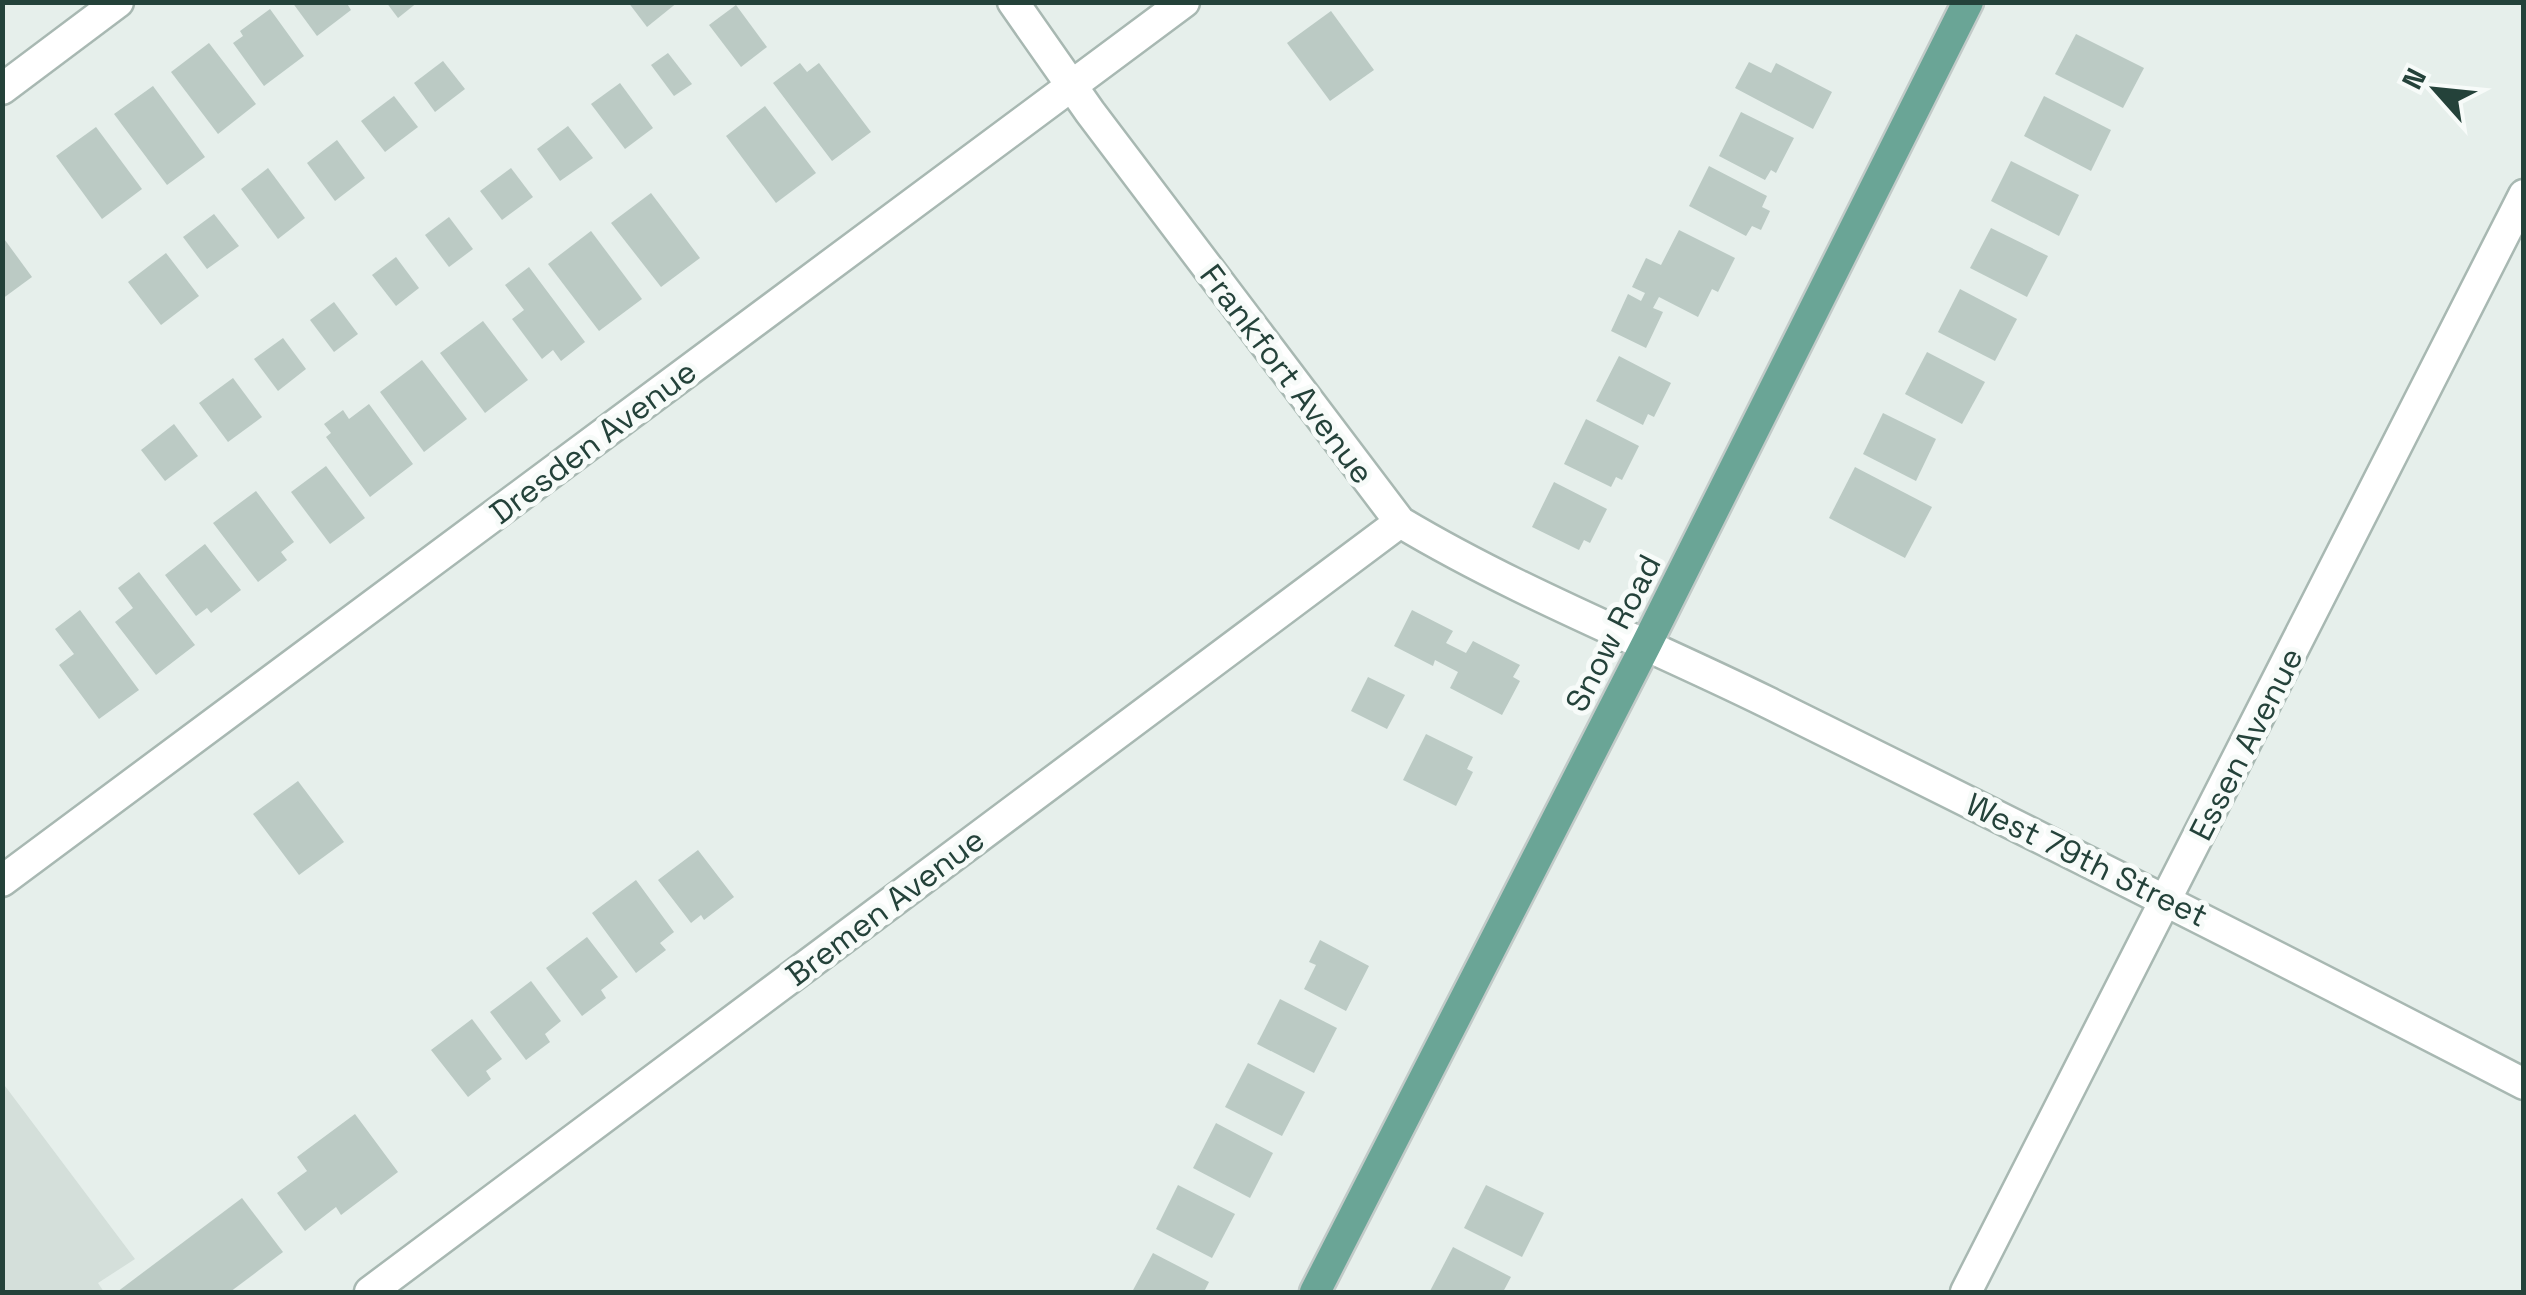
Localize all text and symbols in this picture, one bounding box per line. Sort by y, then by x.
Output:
north arrow [2386,40,2486,140]
text: N [2393,62,2434,95]
street label: Frankfort Avenue [1191,256,1383,492]
street label: Dresden Avenue [482,351,704,533]
street label: Snow Road [1556,548,1670,718]
street label: Essen Avenue [2180,641,2312,847]
street label: West 79th Street [1960,784,2214,936]
street label: Bremen Avenue [778,819,992,995]

